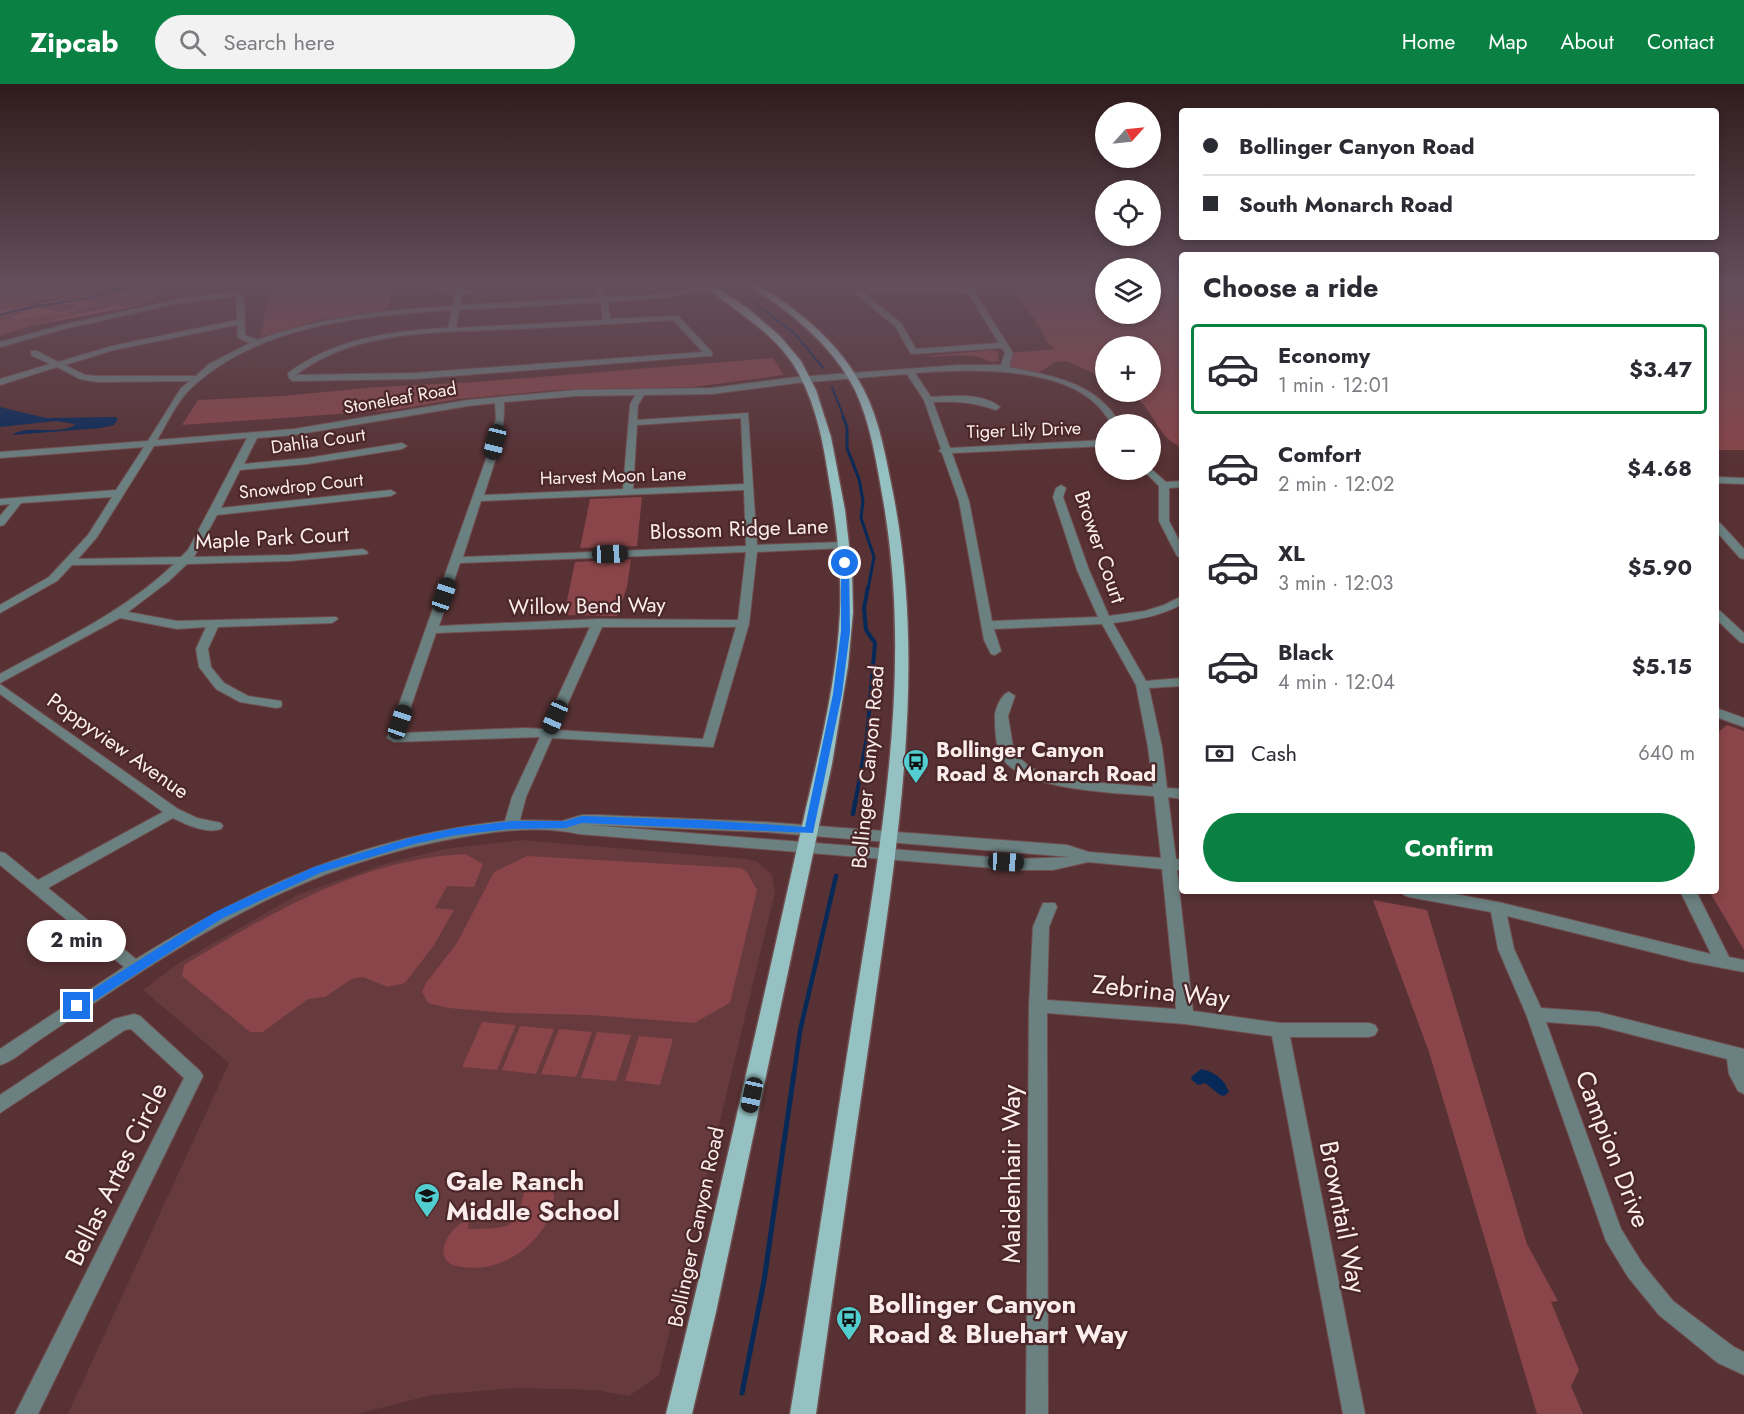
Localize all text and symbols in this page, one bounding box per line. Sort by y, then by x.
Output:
search box [155,15,575,69]
text: Zipcab [30,22,119,63]
icon: search [176,26,209,59]
text: Search here [224,26,335,58]
text: Home [1402,27,1455,57]
text: Map [1488,27,1528,57]
text: About [1561,27,1614,57]
text: Contact [1647,27,1714,57]
north arrow [1095,102,1161,168]
map controls [1095,102,1161,480]
text: Bollinger Canyon Road [1239,130,1475,162]
button: locate [1095,180,1161,246]
text: South Monarch Road [1239,188,1453,220]
button: layers [1095,258,1161,324]
text: Choose a ride [1203,268,1378,307]
button: + [1095,336,1161,402]
text: Economy [1278,339,1370,371]
icon: car [1206,342,1260,396]
text: $3.47 [1629,353,1692,385]
text: 1 min · 12:01 [1278,371,1390,400]
street label: Stoneleaf Road [342,375,458,421]
button: − [1095,414,1161,480]
street label: Tiger Lily Drive [966,415,1082,445]
street label: Dahlia Court [269,421,368,461]
car [482,422,508,462]
text: Comfort [1278,438,1361,470]
icon: car [1206,441,1260,495]
text: $4.68 [1627,452,1692,484]
street label: Harvest Moon Lane [539,460,687,492]
street label: Snowdrop Court [238,466,365,505]
text: 2 min · 12:02 [1278,470,1394,499]
street label: Brower Court [1067,487,1133,607]
street label: Blossom Ridge Lane [649,511,829,547]
street label: Maple Park Court [194,519,350,557]
text: XL [1278,537,1305,569]
icon: car [1206,540,1260,594]
car [592,544,628,564]
route start [831,549,858,576]
text: $5.90 [1628,551,1692,583]
text: 3 min · 12:03 [1278,569,1394,598]
car [430,575,458,615]
street label: Willow Bend Way [508,590,667,622]
text: Black [1278,636,1334,668]
icon: car [1206,639,1260,693]
text: $5.15 [1632,650,1692,682]
street label: Bollinger Canyon Road [844,664,892,870]
text: 4 min · 12:04 [1278,668,1395,697]
street label: Poppyview Avenue [41,686,195,806]
car [539,697,571,737]
car [386,702,414,742]
place label: Bollinger Canyon Road & Monarch Road [936,735,1156,789]
icon: cash [1203,737,1236,770]
text: Cash [1251,737,1297,769]
text: 640 m [1638,739,1695,768]
bus stop icon: Bollinger Canyon Road & Monarch Road [901,747,931,785]
button: Confirm [1203,813,1695,882]
car [988,852,1024,872]
callout: 2 min [28,919,127,961]
text: 2 min [50,926,103,955]
street label: Zebrina Way [1090,965,1232,1017]
route end [63,992,90,1019]
street label: Campion Drive [1566,1065,1660,1233]
street label: Bellas Artes Circle [55,1076,177,1272]
car [739,1076,765,1114]
street label: Maidenhair Way [992,1084,1030,1263]
street label: Bollinger Canyon Road [660,1124,732,1330]
street label: Browntail Way [1310,1138,1376,1297]
place label: Gale Ranch Middle School [446,1162,620,1230]
school or university icon: Gale Ranch Middle School [412,1181,442,1219]
place label: Bollinger Canyon Road & Bluehart Way [868,1285,1128,1353]
bus stop icon: Bollinger Canyon Road & Bluehart Way [834,1304,864,1342]

